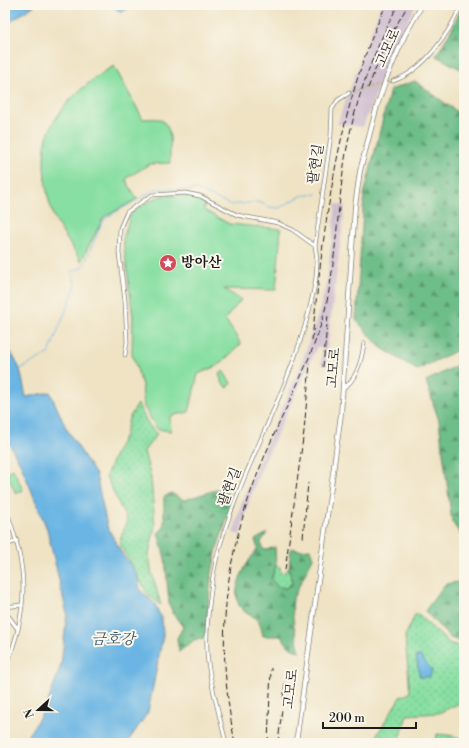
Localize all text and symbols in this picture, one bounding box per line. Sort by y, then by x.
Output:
street label: 고모로 [372,25,405,70]
street label: 팔현길 [304,143,328,185]
place icon: 방아산 [158,253,178,273]
place label: 방아산 [181,254,222,272]
street label: 고모로 [323,347,345,389]
street label: 팔현길 [214,465,246,509]
water label: 금호강 [91,630,137,649]
street label: 고모로 [280,667,302,710]
north arrow [18,690,58,730]
scale bar [323,704,416,730]
text: N [21,706,38,720]
text: 200 m [329,711,365,726]

